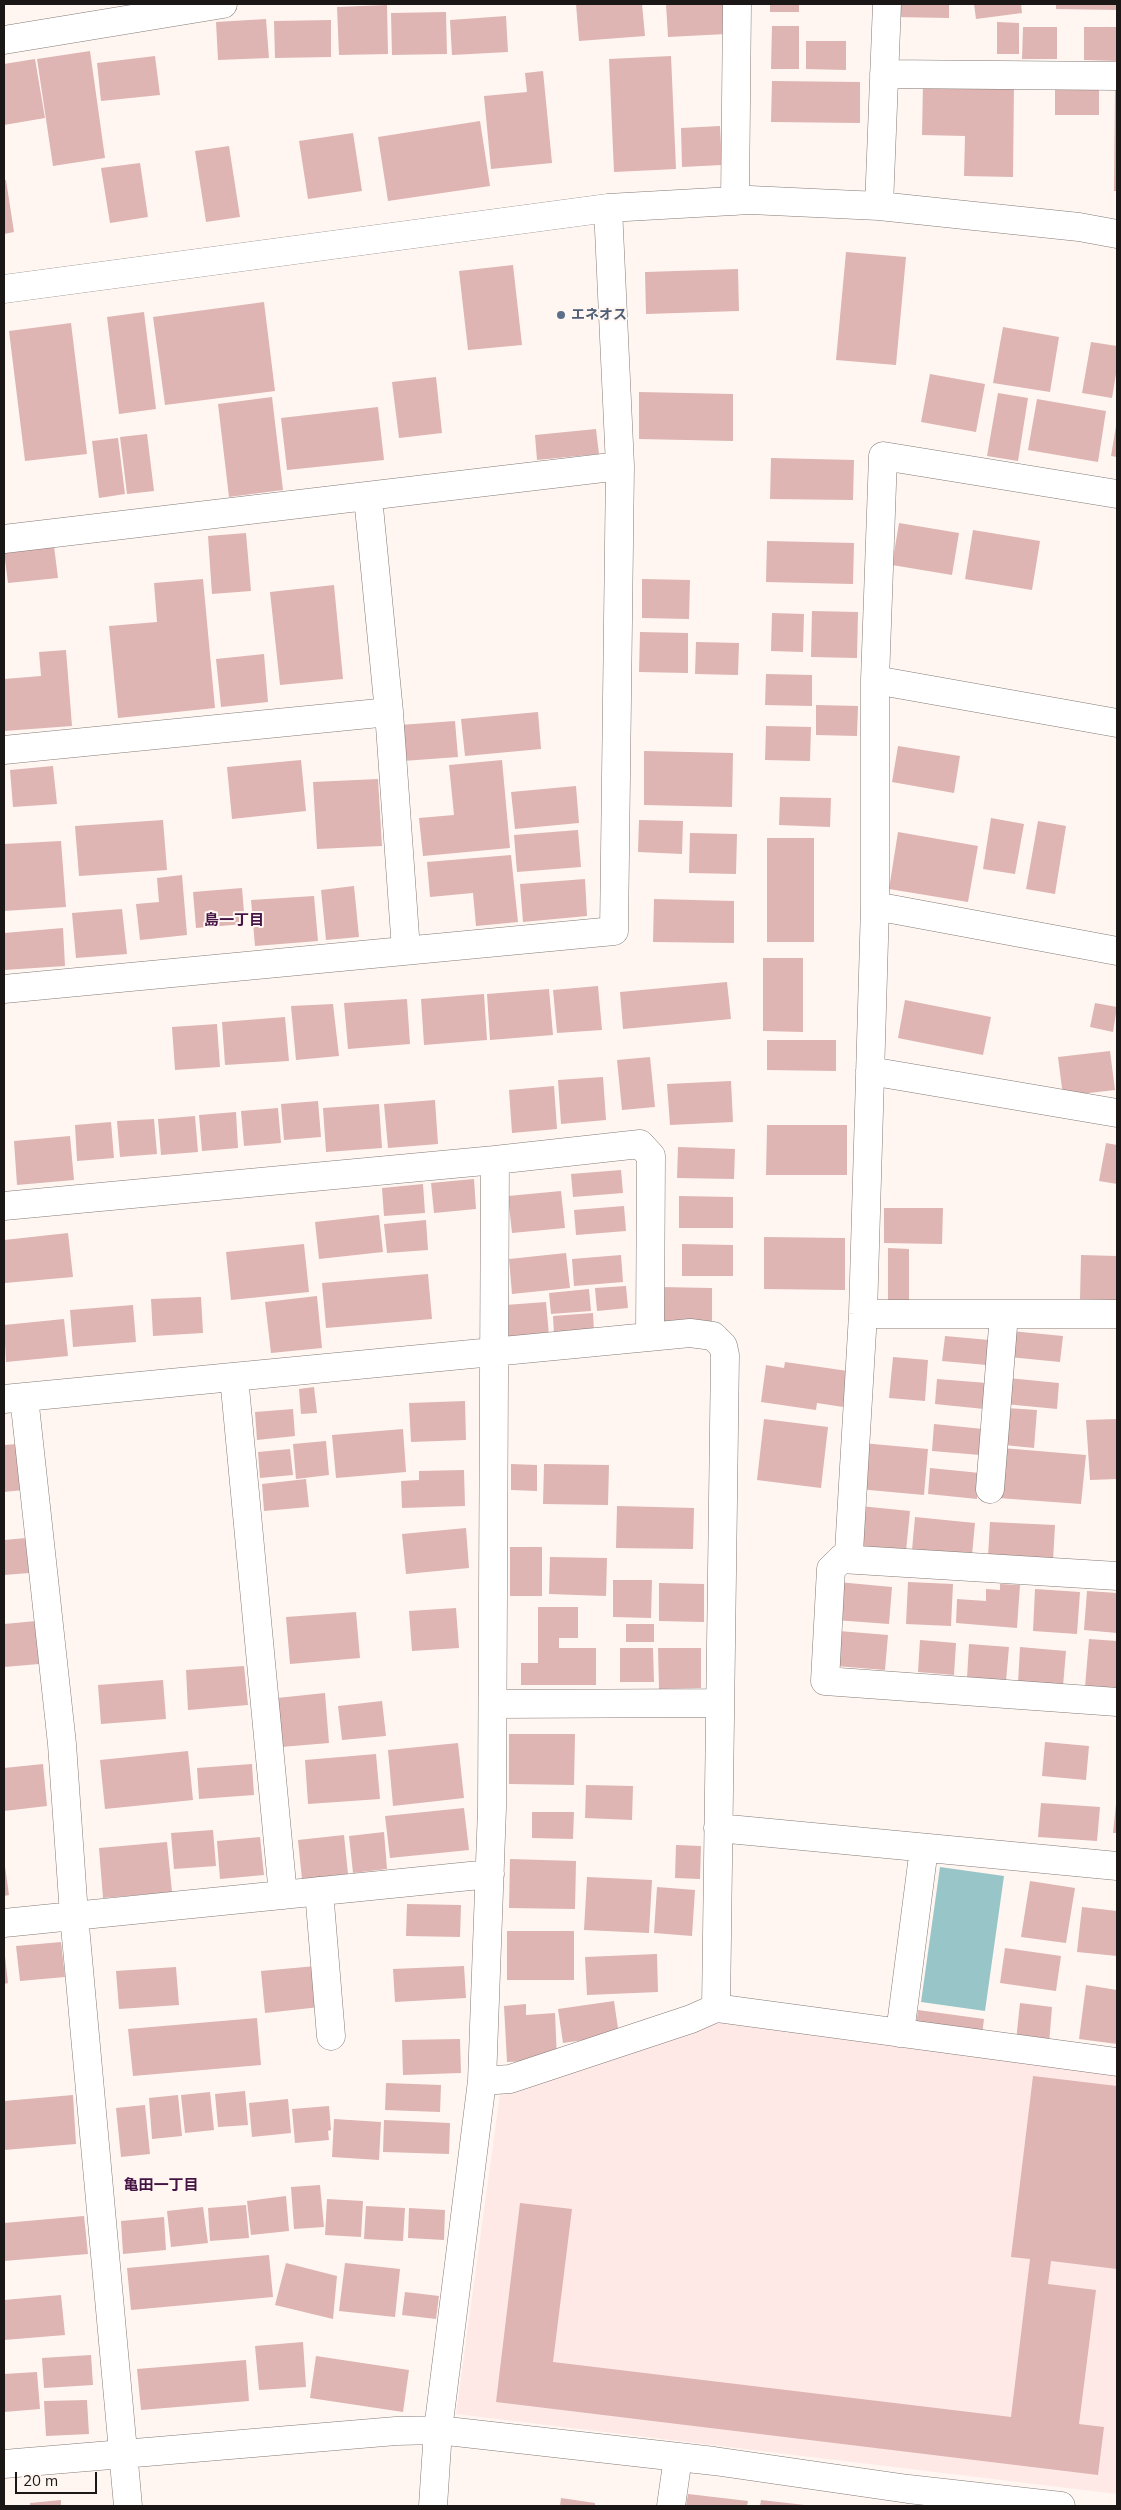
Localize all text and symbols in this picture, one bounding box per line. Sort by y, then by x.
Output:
place label: エネオス [571,307,627,323]
marker: エネオス [555,309,567,321]
district label: 島一丁目 [204,911,264,929]
district label: 亀田一丁目 [124,2176,198,2194]
scale bar [18,2462,100,2494]
text: 20 m [23,2471,58,2490]

